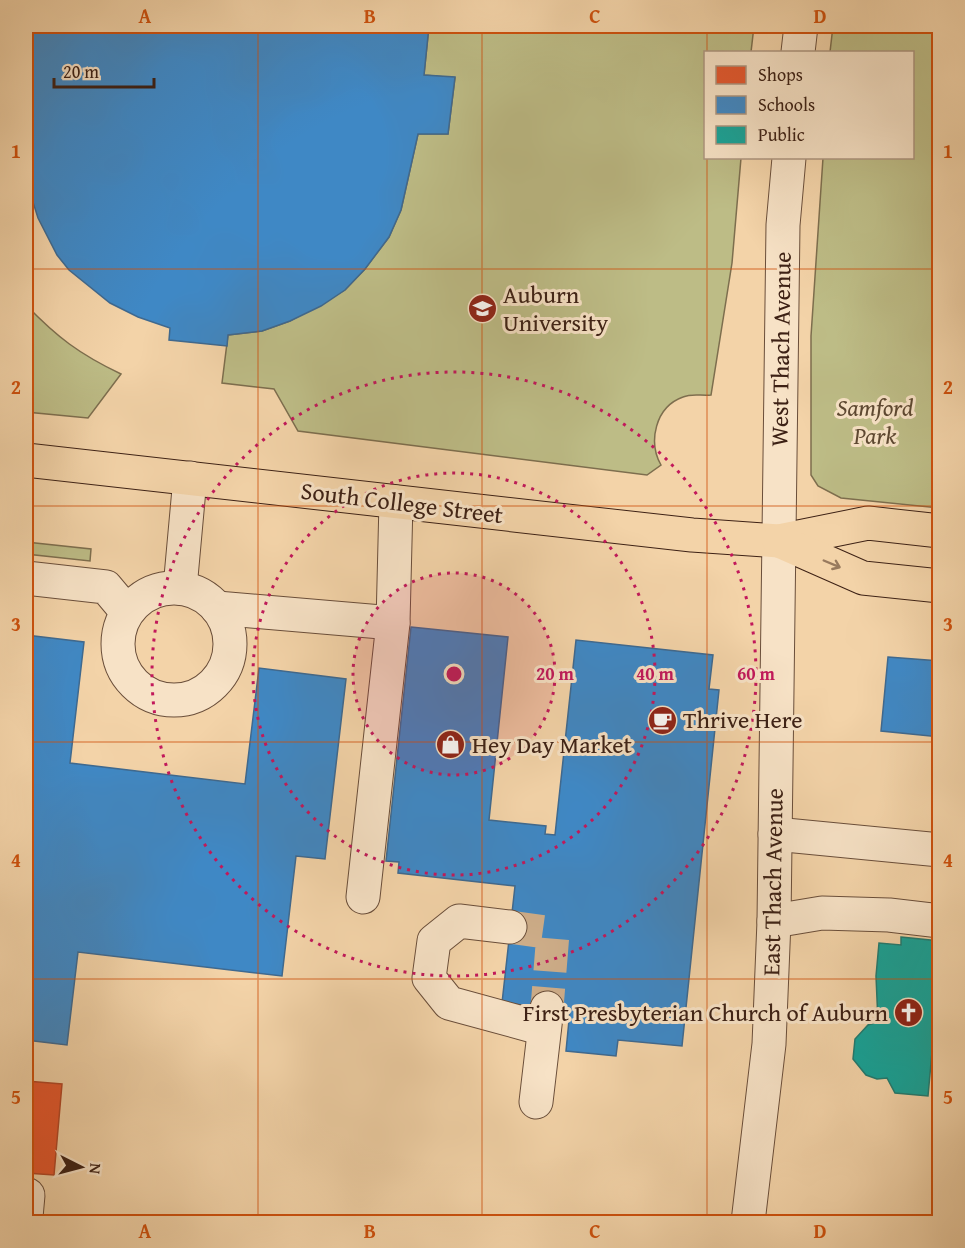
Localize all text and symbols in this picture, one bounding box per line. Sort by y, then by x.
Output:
text: A [139,1,152,30]
text: B [364,1,376,30]
text: C [589,1,601,30]
text: D [813,1,827,30]
scale bar [54,51,154,89]
legend [704,51,914,159]
text: 20 m [63,58,99,85]
text: Shops [758,61,803,88]
text: Schools [758,91,815,118]
text: Public [758,121,805,148]
text: 1 [11,136,21,165]
text: 1 [943,136,953,165]
street label: West Thach Avenue [761,251,800,447]
place label: Auburn University [503,277,608,340]
school or university icon: Auburn University [466,293,498,325]
text: 2 [11,372,21,401]
text: 2 [943,372,953,401]
park label: Samford Park [837,390,914,453]
street label: South College Street [299,473,506,532]
one-way arrow [823,559,841,571]
text: 3 [11,609,21,638]
text: 3 [943,609,953,638]
text: 20 m [536,660,575,687]
text: 40 m [636,660,675,687]
text: 60 m [737,660,776,687]
centre of rings [444,664,464,684]
place label: Thrive Here [683,702,802,737]
cafe icon: Thrive Here [646,704,678,736]
place label: Hey Day Market [472,727,632,762]
shop icon: Hey Day Market [435,729,467,761]
street label: East Thach Avenue [753,788,792,976]
text: 4 [11,845,21,874]
text: 4 [943,845,953,874]
place label: First Presbyterian Church of Auburn [523,995,889,1030]
church icon: First Presbyterian Church of Auburn [893,997,925,1029]
text: 5 [11,1082,21,1111]
text: 5 [943,1082,953,1111]
north arrow [51,1137,111,1197]
text: N [83,1162,108,1175]
text: A [139,1216,152,1245]
text: B [364,1216,376,1245]
text: C [589,1216,601,1245]
text: D [813,1216,827,1245]

